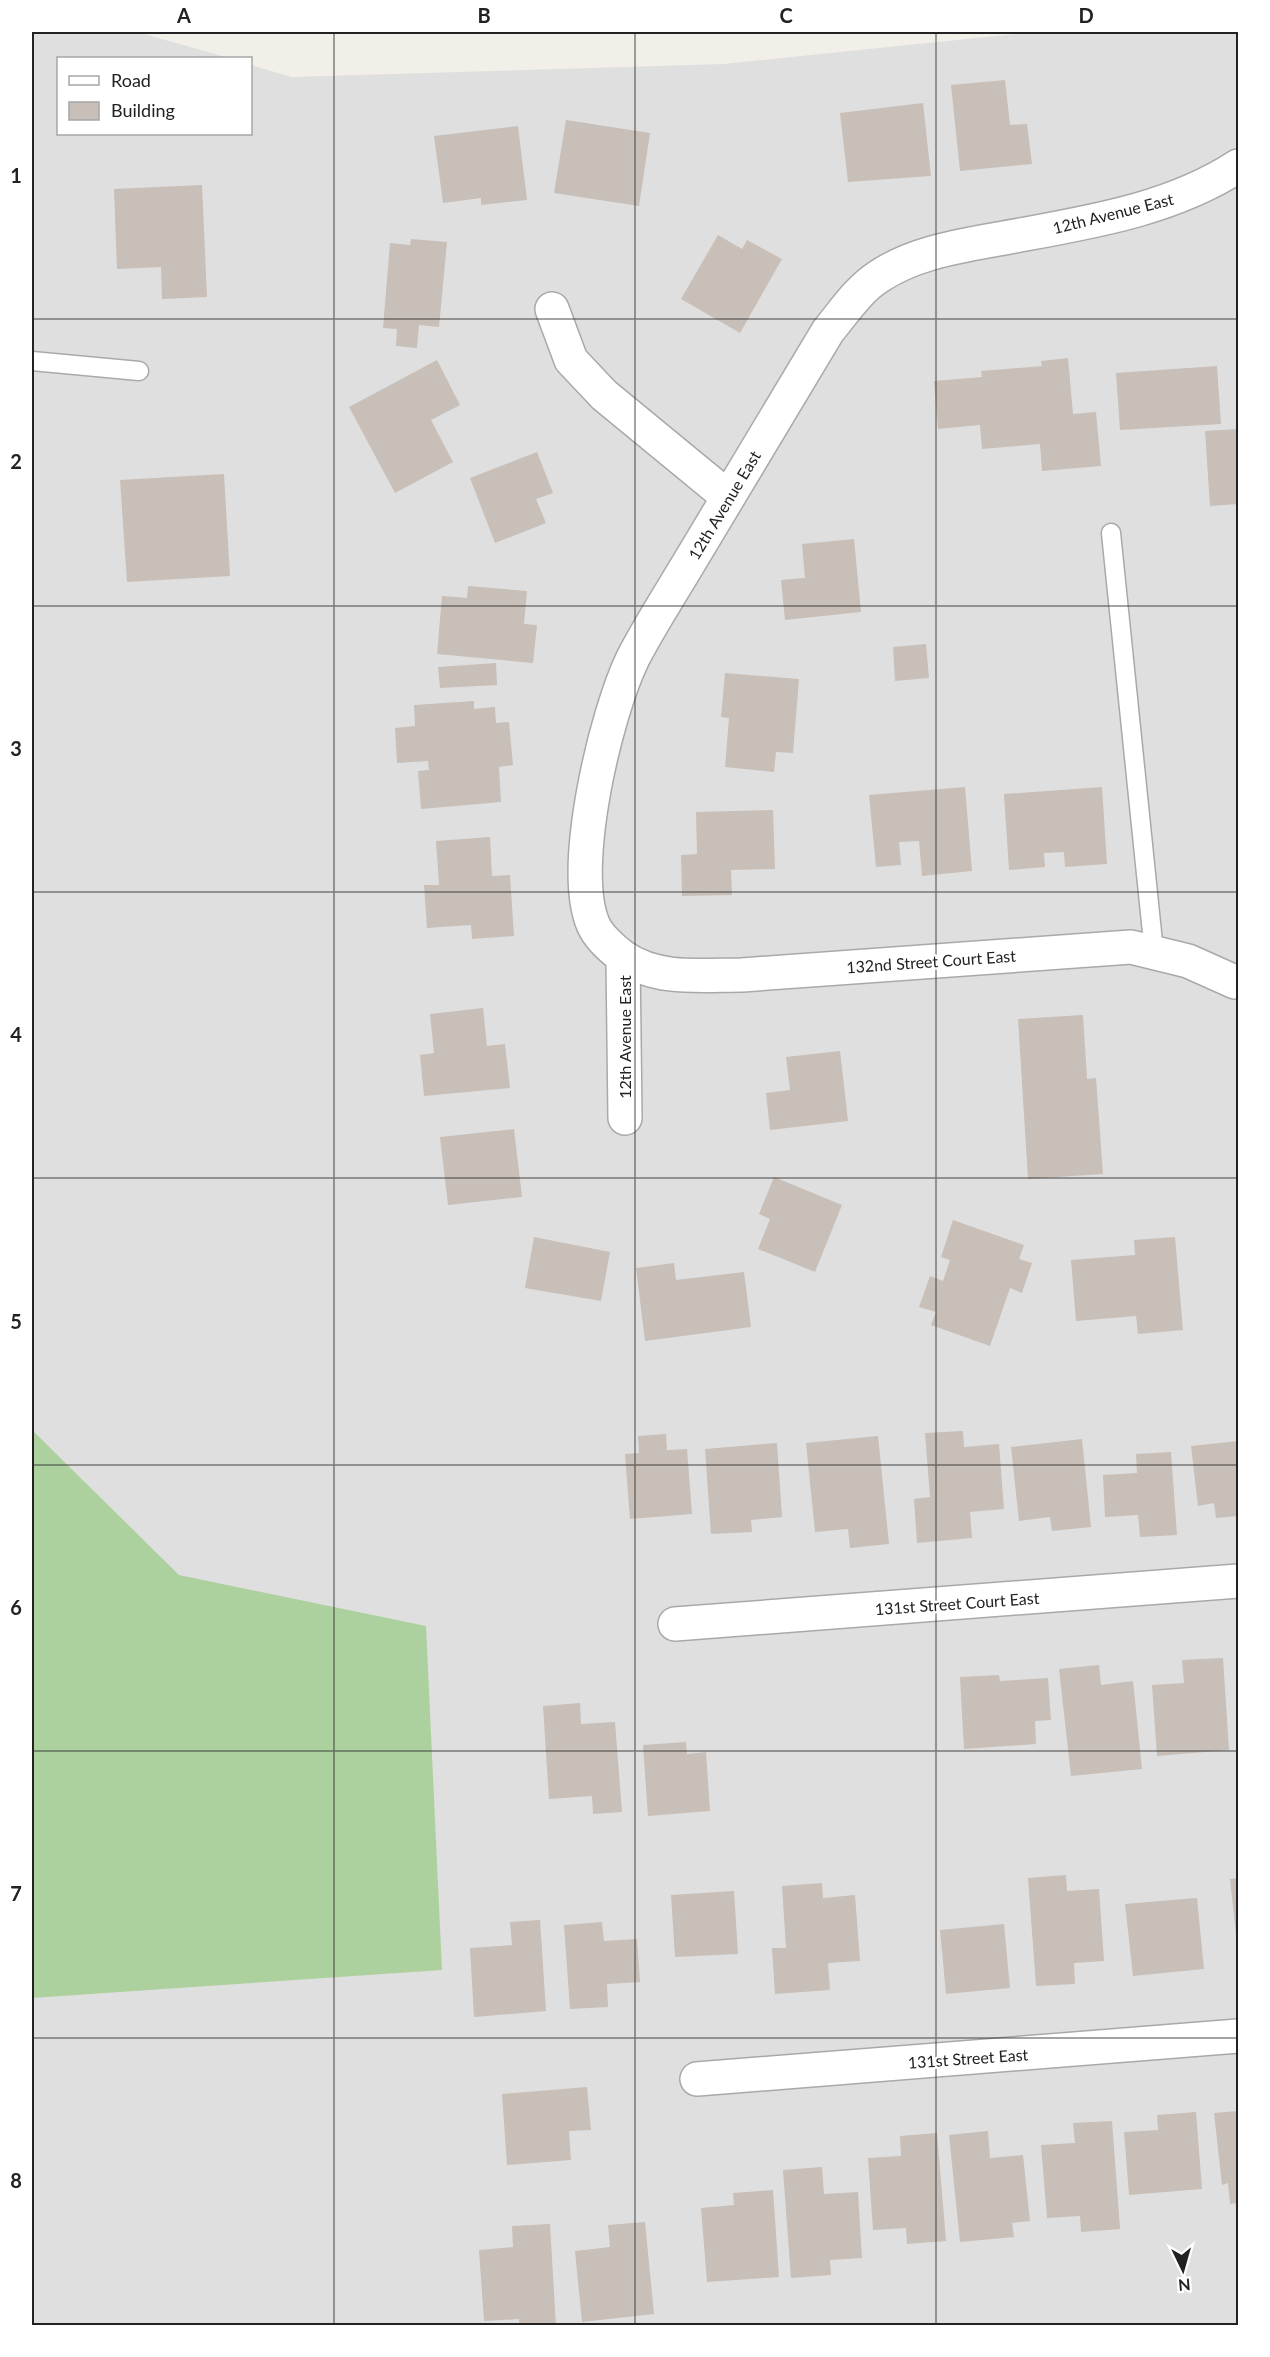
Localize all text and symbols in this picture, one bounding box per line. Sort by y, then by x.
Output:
text: A [176,3,191,27]
text: B [477,3,491,27]
text: C [779,3,793,27]
text: D [1078,3,1094,27]
legend [57,57,252,135]
text: Road [111,69,151,91]
text: Building [111,99,175,121]
text: 1 [10,163,22,187]
street label: 12th Avenue East [1051,189,1176,237]
street label: 12th Avenue East [684,447,764,563]
text: 2 [10,449,22,473]
text: 3 [10,736,22,760]
street label: 132nd Street Court East [846,946,1017,976]
street label: 12th Avenue East [615,975,634,1099]
text: 4 [10,1022,22,1046]
text: 5 [10,1309,22,1333]
street label: 131st Street Court East [874,1588,1040,1618]
text: 6 [10,1595,22,1619]
text: 7 [10,1881,22,1905]
street label: 131st Street East [907,2044,1029,2072]
text: 8 [10,2168,22,2192]
north arrow [1153,2240,1213,2300]
text: N [1177,2275,1191,2295]

